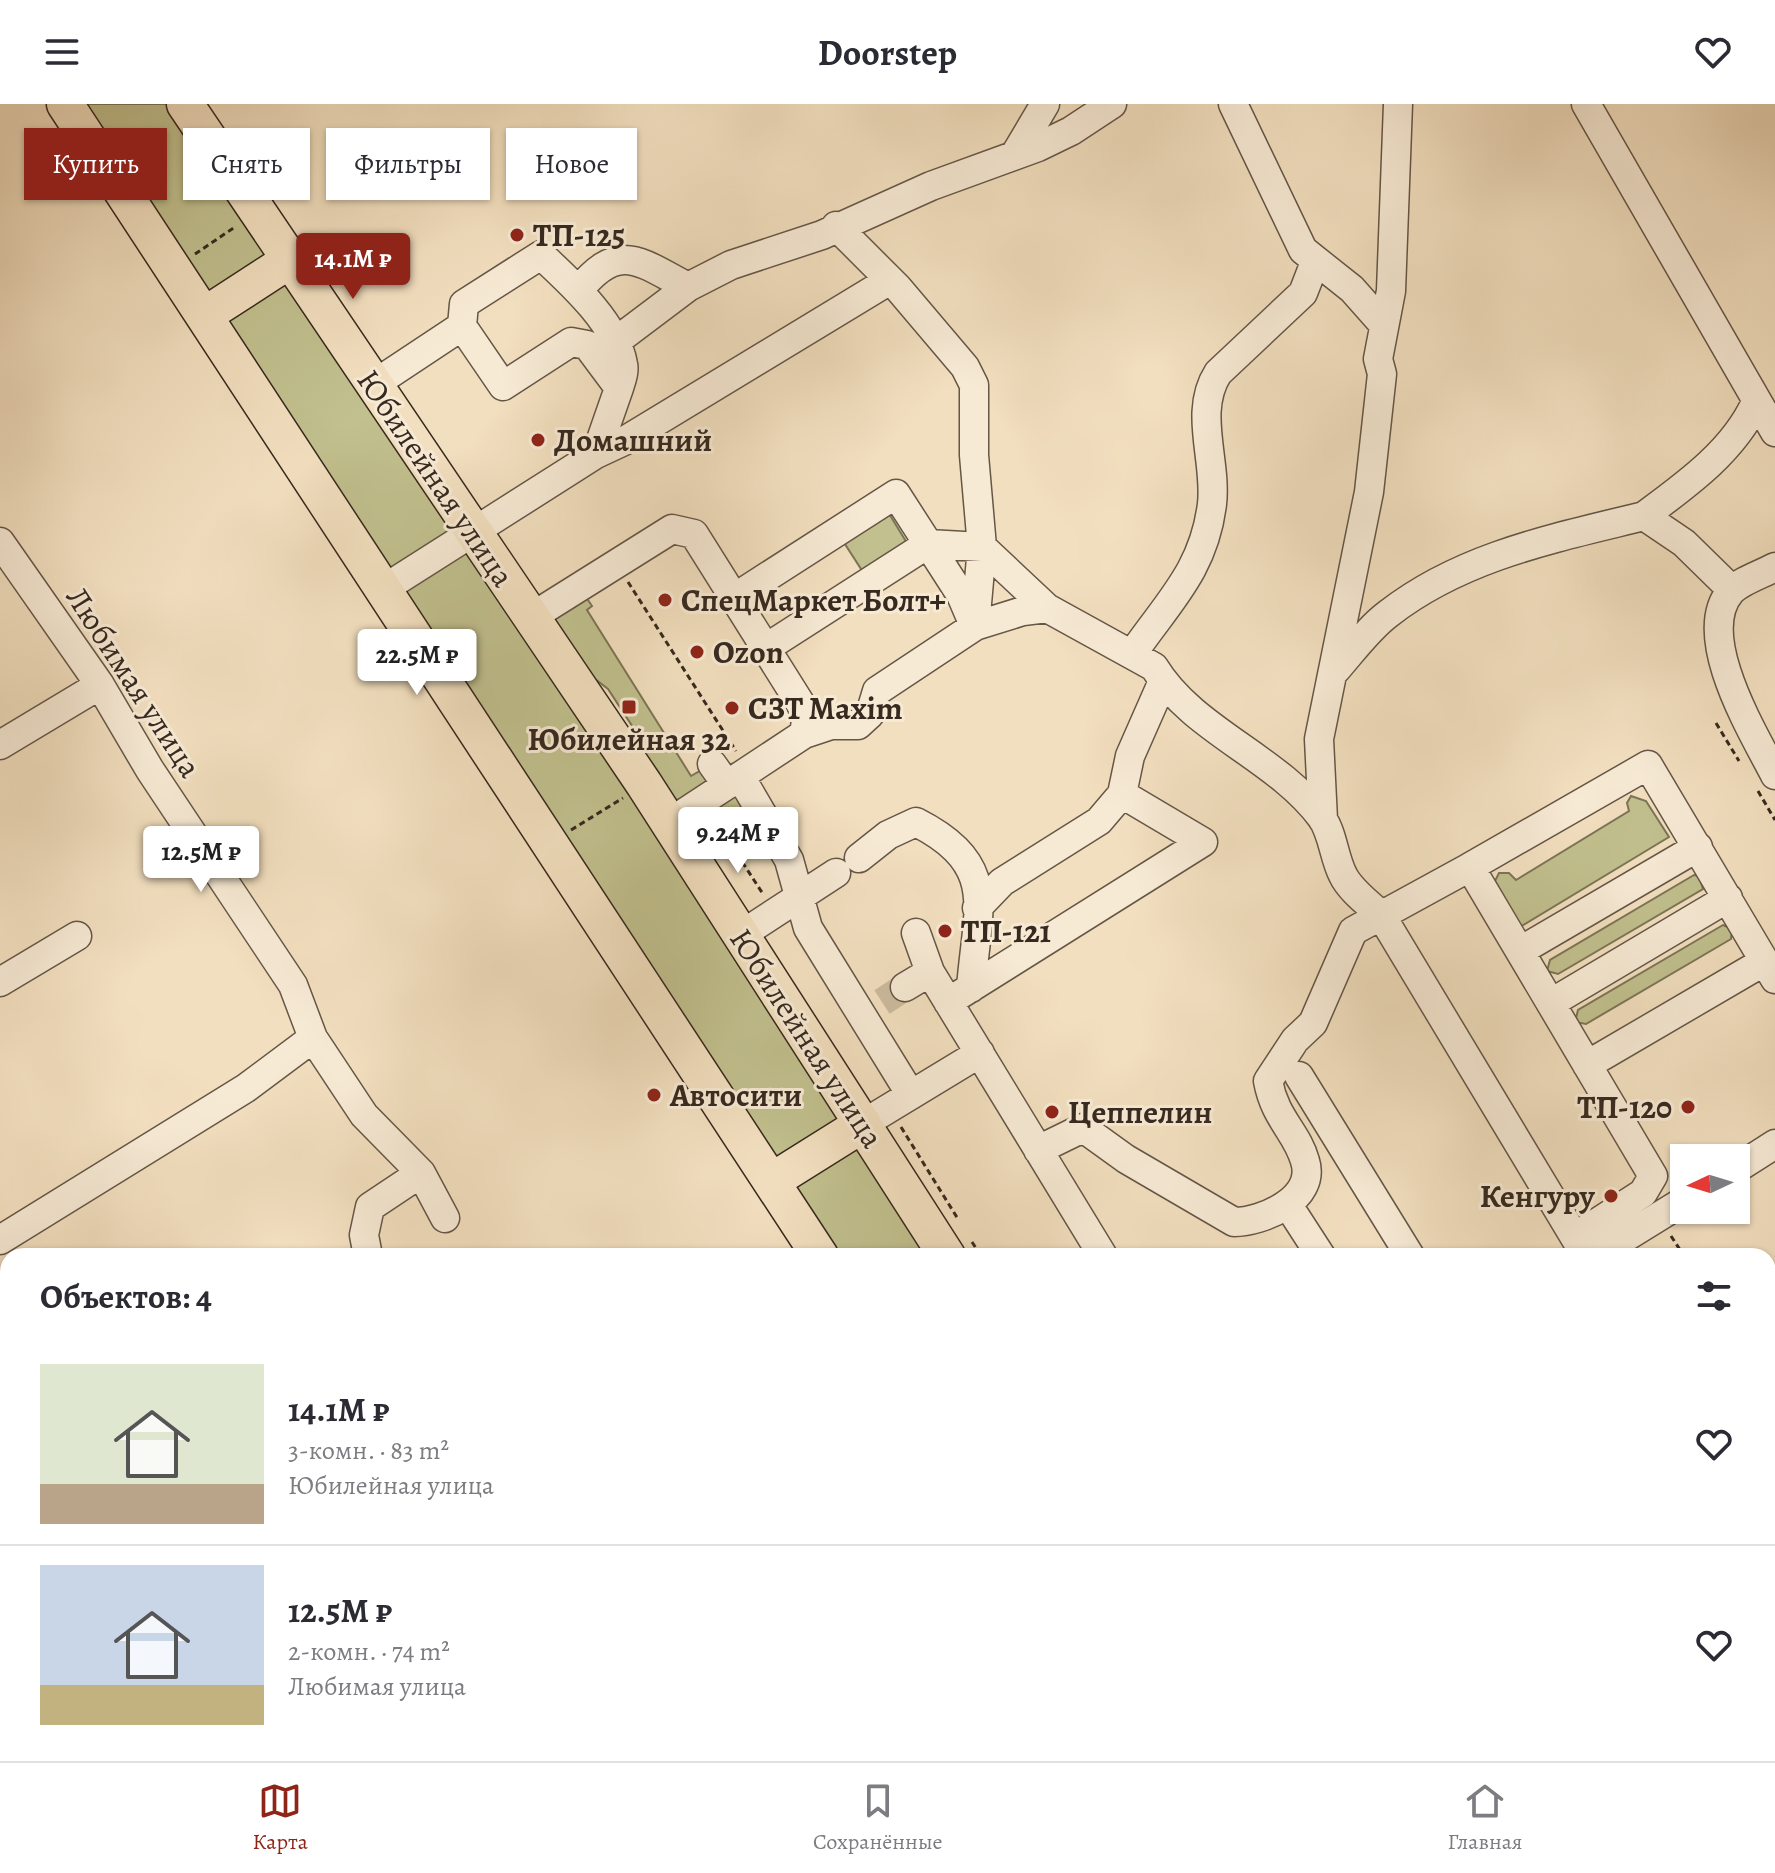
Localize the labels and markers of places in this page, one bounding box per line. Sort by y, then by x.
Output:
place label: ТП-125 [533,213,625,257]
marker: ТП-125 [508,226,526,244]
pin: 14.1M ₽ [279,233,427,301]
place label: Домашний [554,418,712,462]
marker: Домашний [529,431,547,449]
place label: СпецМаркет Болт+ [681,578,946,622]
marker: СпецМаркет Болт+ [656,591,674,609]
pin: 22.5M ₽ [343,629,491,697]
place label: Ozon [713,630,784,674]
marker: Ozon [688,643,706,661]
place label: СЗТ Maxim [748,686,903,730]
marker: Юбилейная 32 [620,698,638,716]
marker: СЗТ Maxim [723,699,741,717]
place label: Юбилейная 32 [527,717,731,761]
pin: 9.24M ₽ [664,807,812,875]
pin: 12.5M ₽ [127,826,275,894]
place label: ТП-121 [961,909,1051,953]
marker: ТП-121 [936,922,954,940]
place label: Автосити [669,1073,802,1117]
place label: ТП-120 [1577,1085,1672,1129]
marker: Автосити [645,1086,663,1104]
place label: Цеппелин [1068,1090,1212,1134]
marker: ТП-120 [1679,1098,1697,1116]
marker: Цеппелин [1043,1103,1061,1121]
place label: Кенгуру [1480,1174,1596,1218]
marker: Кенгуру [1602,1187,1620,1205]

